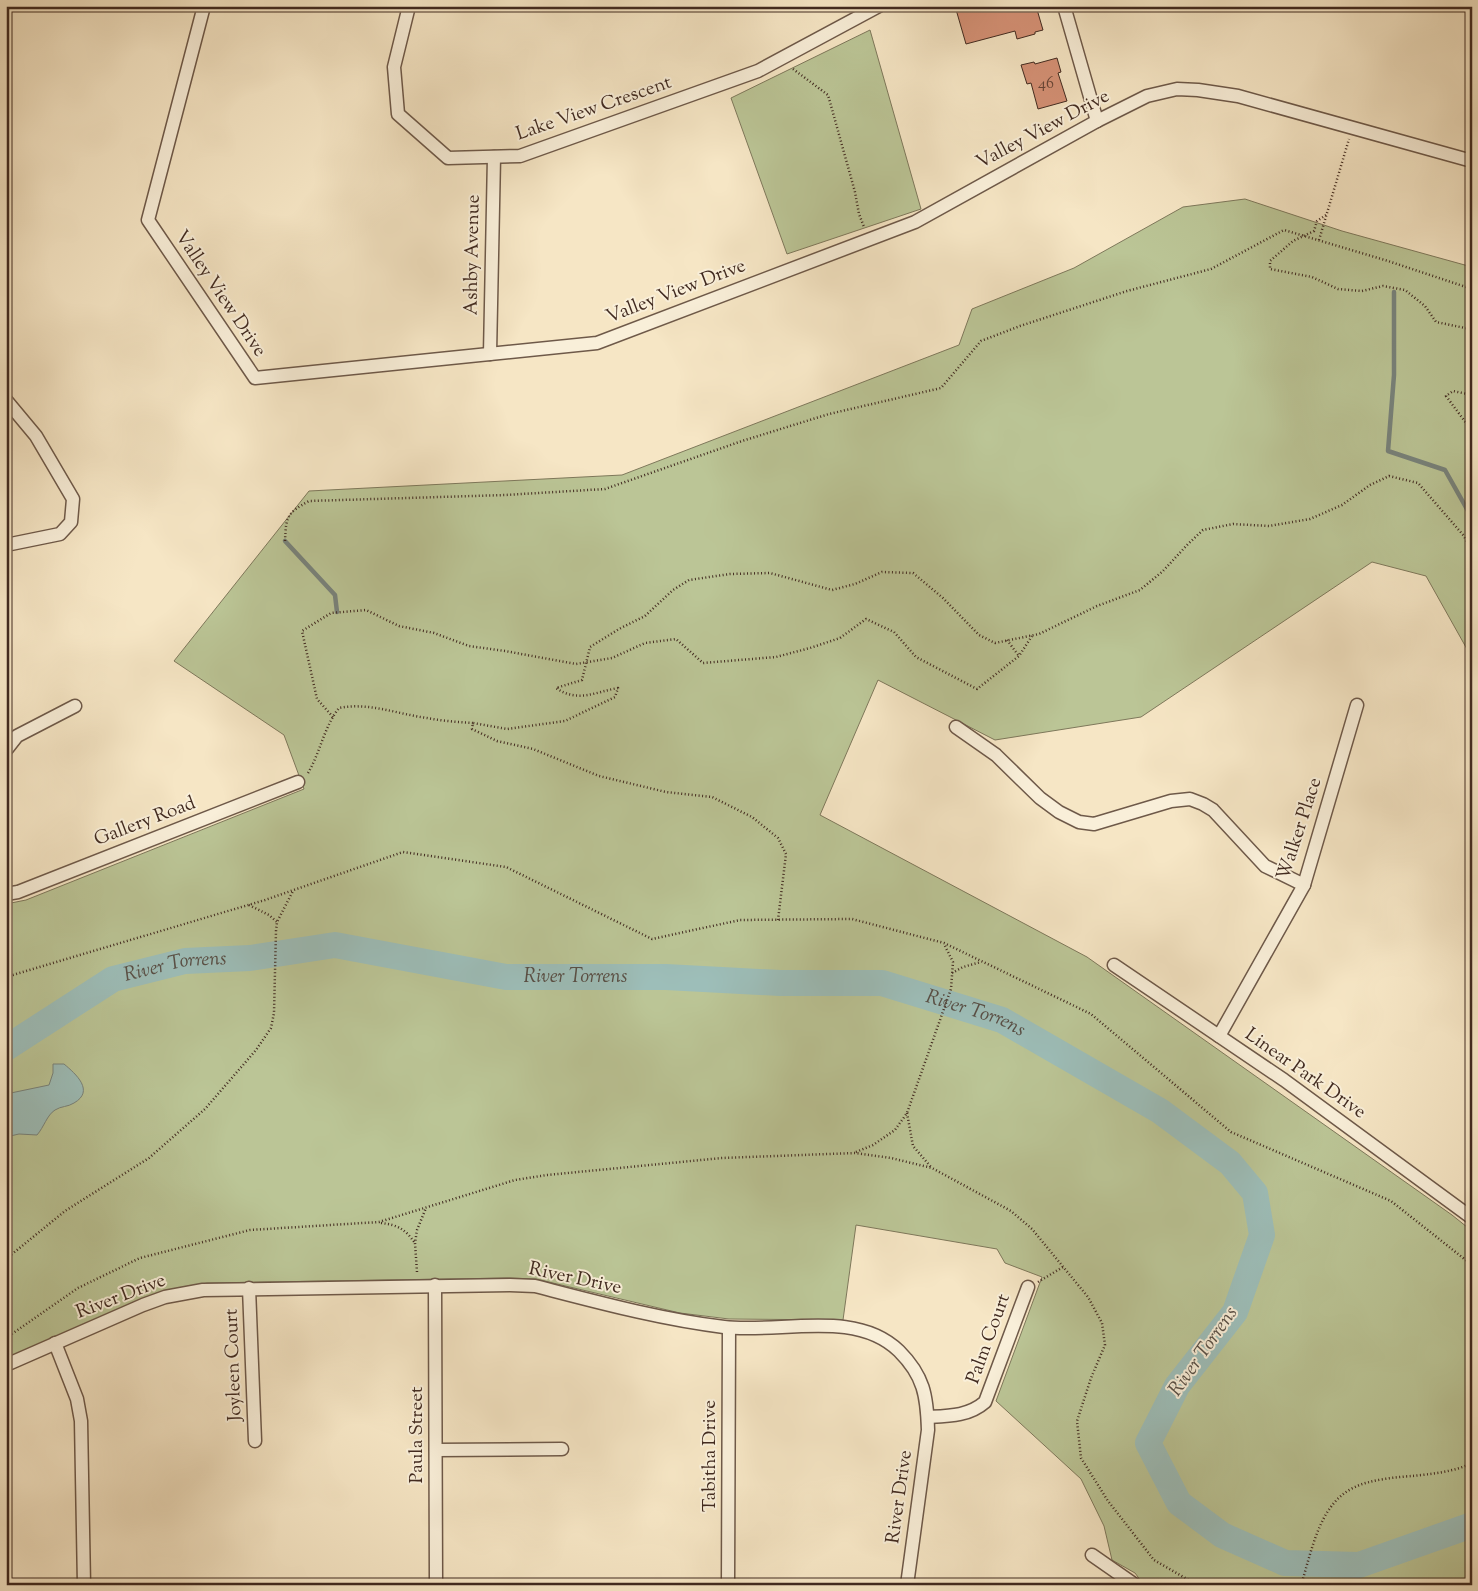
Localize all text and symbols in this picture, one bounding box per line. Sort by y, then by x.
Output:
street label: Lake View Crescent [513,70,676,148]
house number: 46 [1038,73,1054,96]
street label: Valley View Drive [972,83,1115,177]
street label: Ashby Avenue [458,194,488,316]
street label: Valley View Drive [168,225,273,363]
street label: Valley View Drive [602,253,750,331]
street label: Walker Place [1271,774,1329,884]
street label: Gallery Road [90,790,200,854]
water label: River Torrens [121,945,227,990]
water label: River Torrens [523,963,628,992]
water label: River Torrens [922,983,1031,1045]
street label: Linear Park Drive [1239,1022,1371,1126]
street label: River Drive [526,1256,624,1302]
street label: River Drive [72,1267,170,1326]
street label: Palm Court [960,1290,1018,1388]
water label: River Torrens [1162,1301,1246,1403]
street label: Joyleen Court [219,1308,249,1423]
street label: Paula Street [404,1386,431,1484]
street label: Tabitha Drive [697,1400,724,1512]
street label: River Drive [880,1448,920,1545]

